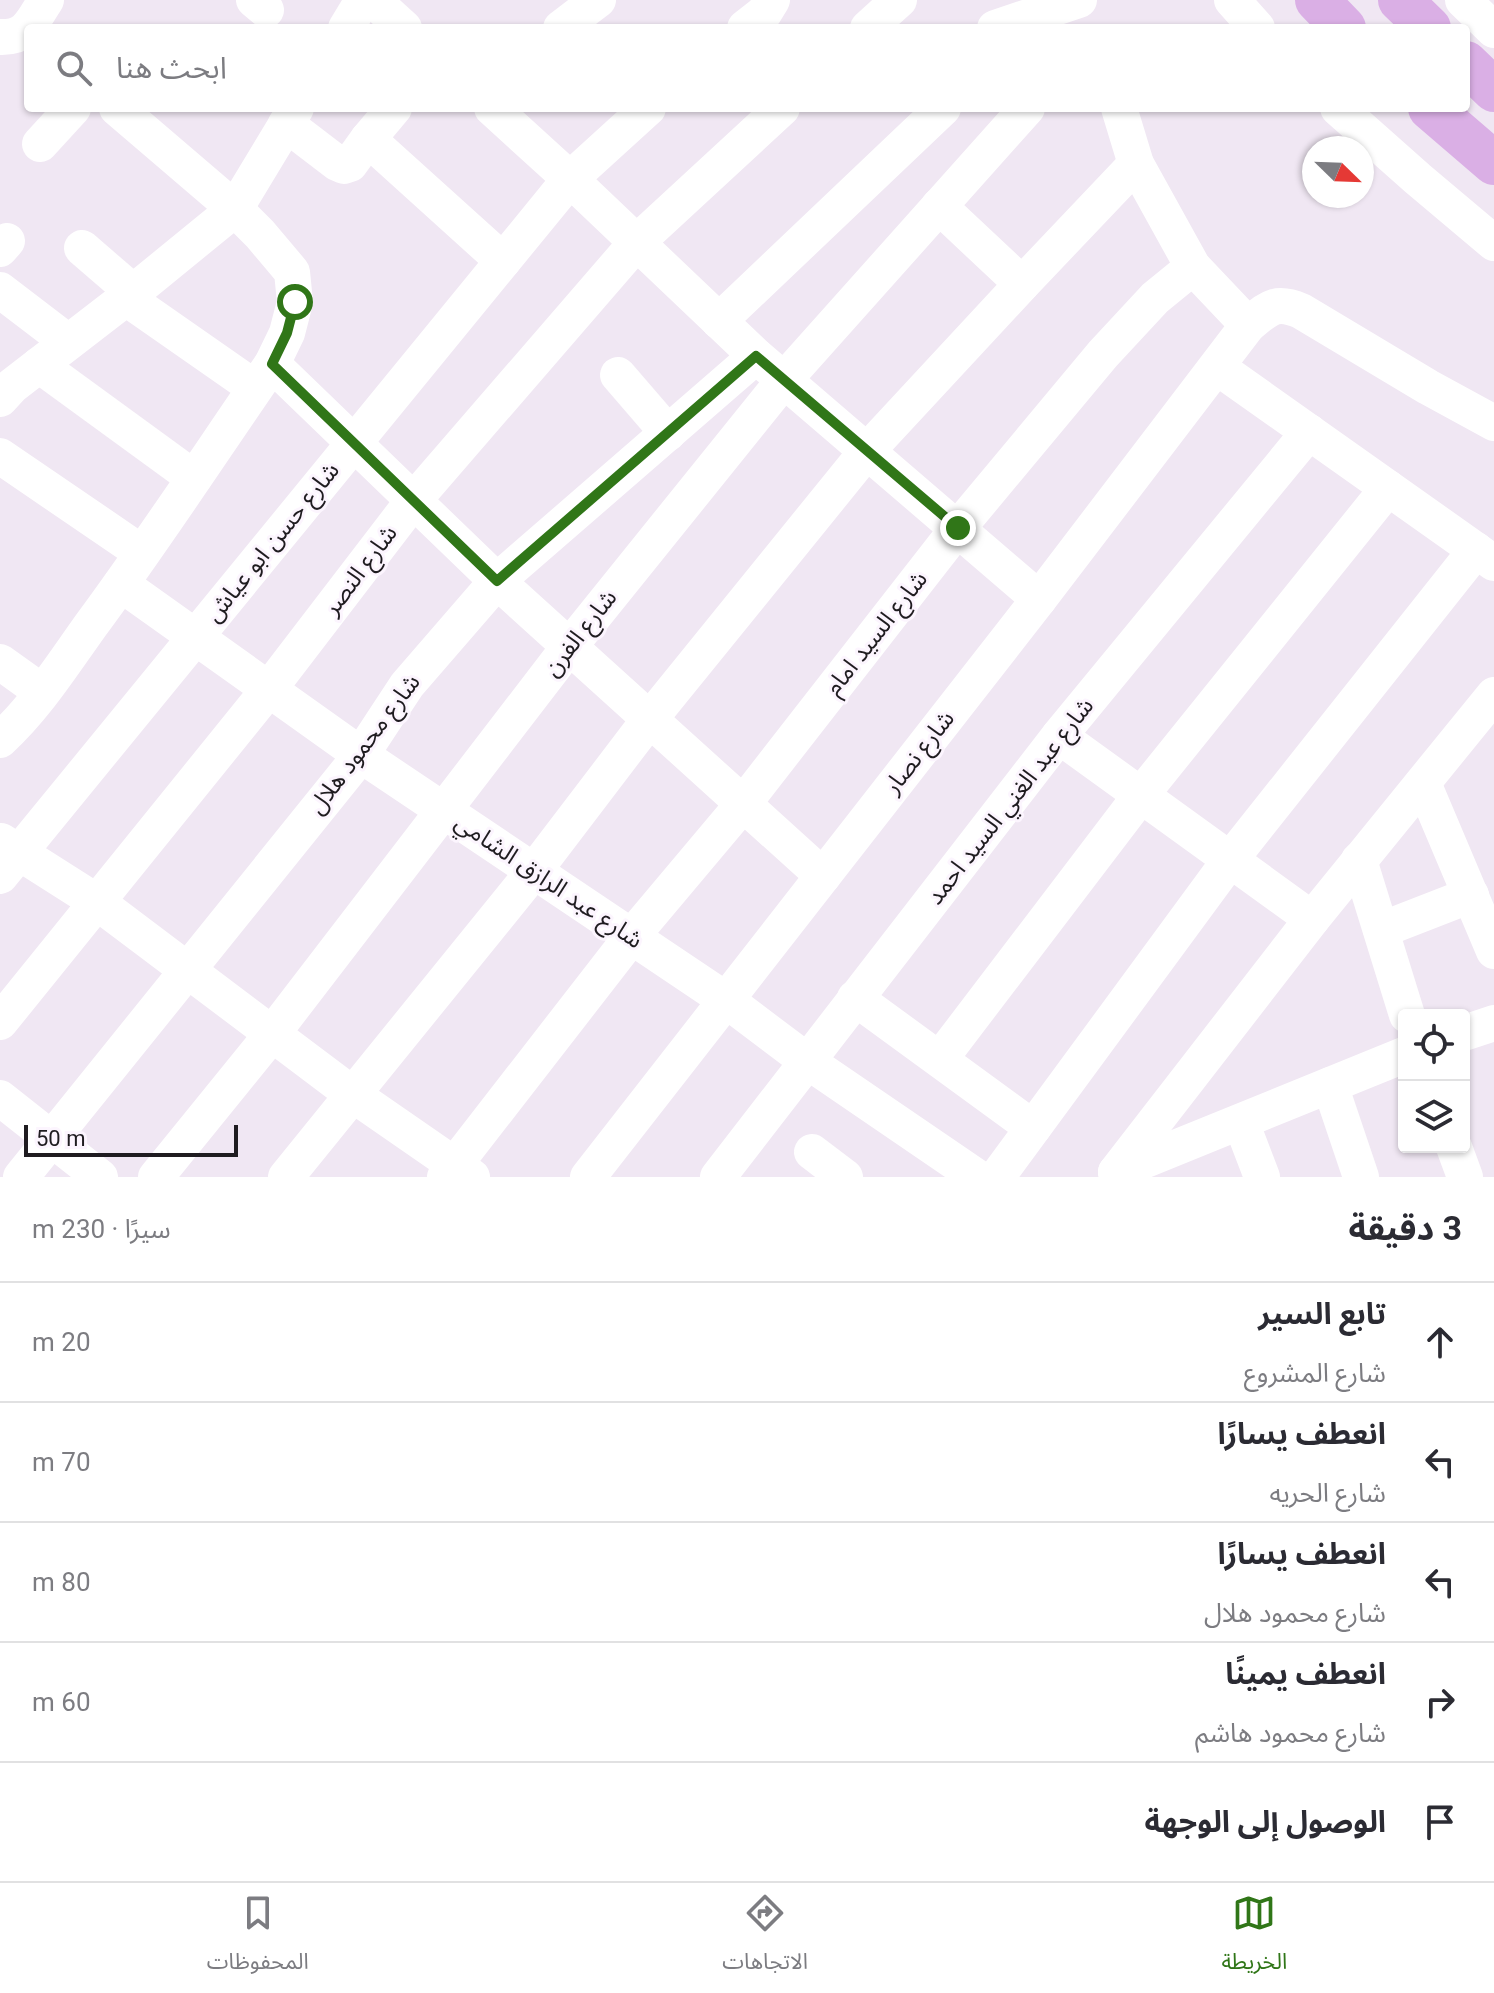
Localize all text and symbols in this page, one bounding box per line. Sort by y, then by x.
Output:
search box [24,24,1470,112]
icon: search [52,46,96,90]
text: ابحث هنا [116,50,227,85]
north arrow [1302,136,1374,208]
route start [277,284,313,320]
street label: شارع حسن ابو عياش [199,457,347,629]
route end [940,510,976,546]
street label: شارع النصر [317,520,405,623]
street label: شارع السيد امام [819,565,936,703]
street label: شارع الفرن [537,584,625,684]
street label: شارع محمود هلال [302,668,428,821]
street label: شارع عبد الغني السيد احمد [921,692,1103,913]
street label: شارع نصار [877,705,962,802]
street label: شارع عبد الرازق الشامي [447,808,648,958]
map controls [1398,1009,1470,1153]
button: locate [1398,1009,1470,1081]
button: layers [1398,1081,1470,1153]
scale bar [24,1121,238,1157]
text: 50 m [36,1126,85,1151]
text: 3 دقيقة [1348,1208,1462,1248]
text: سيرًا · 230 m [32,1214,171,1244]
text: تابع السير [1258,1296,1386,1331]
icon: ahead [1418,1320,1462,1364]
text: 20 m [32,1327,91,1357]
text: شارع المشروع [1244,1358,1386,1388]
text: انعطف يسارًا [1217,1416,1386,1451]
icon: left [1418,1440,1462,1484]
text: 70 m [32,1447,91,1477]
text: شارع الحريه [1269,1478,1386,1508]
text: انعطف يسارًا [1217,1536,1386,1571]
icon: left [1418,1560,1462,1604]
text: 80 m [32,1567,91,1597]
text: شارع محمود هلال [1204,1598,1386,1628]
text: انعطف يمينًا [1225,1656,1386,1691]
icon: right [1418,1680,1462,1724]
text: 60 m [32,1687,91,1717]
text: شارع محمود هاشم [1195,1718,1386,1748]
icon: arrive [1418,1800,1462,1844]
text: الوصول إلى الوجهة [1145,1804,1386,1839]
tab: المحفوظات [207,1891,309,1985]
tab: الاتجاهات [722,1891,808,1985]
tab: الخريطة [1221,1891,1287,1985]

